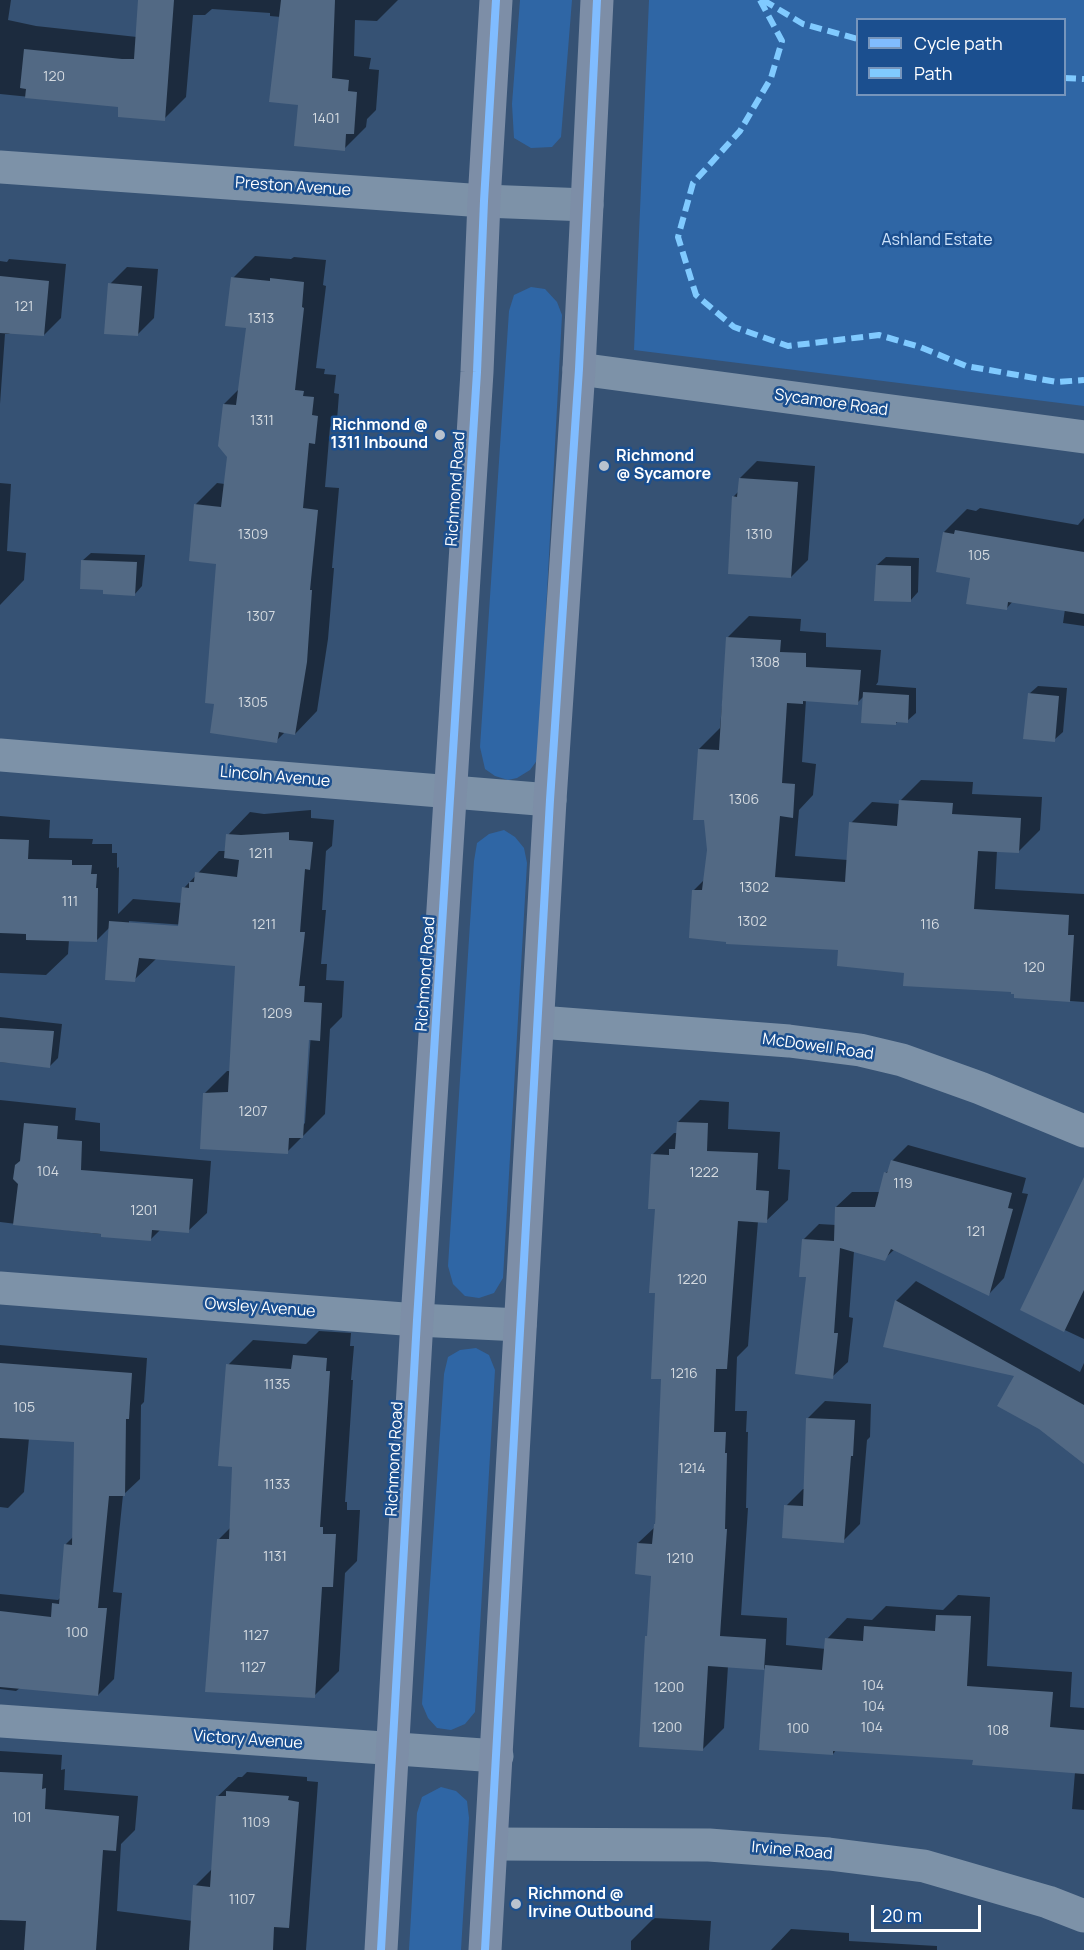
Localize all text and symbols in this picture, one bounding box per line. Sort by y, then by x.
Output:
legend [856,18,1066,96]
text: Cycle path [914,31,1003,55]
text: Path [914,61,952,85]
house number: 120 [43,69,65,85]
house number: 1401 [312,111,340,127]
street label: Preston Avenue [234,173,352,201]
park label: Ashland Estate [881,231,993,251]
house number: 121 [15,299,33,315]
house number: 1313 [248,311,274,327]
street label: Sycamore Road [773,386,889,420]
house number: 1311 [250,413,274,429]
place label: Richmond @ 1311 Inbound [330,416,428,454]
marker: Richmond @ 1311 Inbound [433,428,447,442]
street label: Richmond Road [442,431,470,547]
place label: Richmond @ Sycamore [616,447,711,485]
marker: Richmond @ Sycamore [597,459,611,473]
house number: 1309 [238,527,268,543]
house number: 1310 [745,527,773,543]
house number: 105 [968,548,990,564]
house number: 1307 [247,609,275,625]
house number: 1308 [750,655,780,671]
house number: 1305 [238,695,268,711]
street label: Lincoln Avenue [219,763,331,791]
house number: 1306 [729,792,759,808]
house number: 1211 [249,846,273,862]
house number: 1302 [739,880,769,896]
house number: 111 [62,894,78,910]
house number: 1302 [737,914,767,930]
street label: Richmond Road [412,916,440,1032]
house number: 1211 [252,917,276,933]
house number: 116 [920,917,940,933]
house number: 120 [1023,960,1045,976]
house number: 1209 [262,1006,292,1022]
street label: McDowell Road [761,1030,875,1064]
house number: 1207 [238,1104,268,1120]
house number: 104 [37,1164,59,1180]
house number: 1222 [689,1165,719,1181]
house number: 119 [893,1176,913,1192]
house number: 1201 [130,1203,158,1219]
house number: 121 [967,1224,985,1240]
house number: 1220 [677,1272,707,1288]
street label: Owsley Avenue [204,1295,316,1321]
house number: 1216 [670,1366,698,1382]
house number: 1135 [264,1377,290,1393]
house number: 105 [13,1400,35,1416]
street label: Richmond Road [382,1401,408,1517]
house number: 1214 [678,1461,706,1477]
house number: 1133 [264,1477,290,1493]
house number: 1131 [263,1549,287,1565]
house number: 1210 [666,1551,694,1567]
house number: 100 [66,1625,88,1641]
house number: 1127 [243,1628,269,1644]
house number: 1127 [240,1660,266,1676]
house number: 104 [862,1678,884,1694]
house number: 1200 [654,1680,684,1696]
house number: 104 [863,1699,885,1715]
house number: 1200 [652,1720,682,1736]
house number: 104 [861,1720,883,1736]
house number: 100 [787,1721,809,1737]
house number: 108 [987,1723,1009,1739]
street label: Victory Avenue [193,1727,303,1753]
house number: 101 [12,1810,32,1826]
house number: 1109 [242,1815,270,1831]
street label: Irvine Road [751,1838,833,1864]
place label: Richmond @ Irvine Outbound [528,1885,653,1923]
house number: 1107 [229,1892,255,1908]
scale bar [874,1893,984,1931]
marker: Richmond @ Irvine Outbound [509,1897,523,1911]
text: 20 m [882,1903,922,1927]

